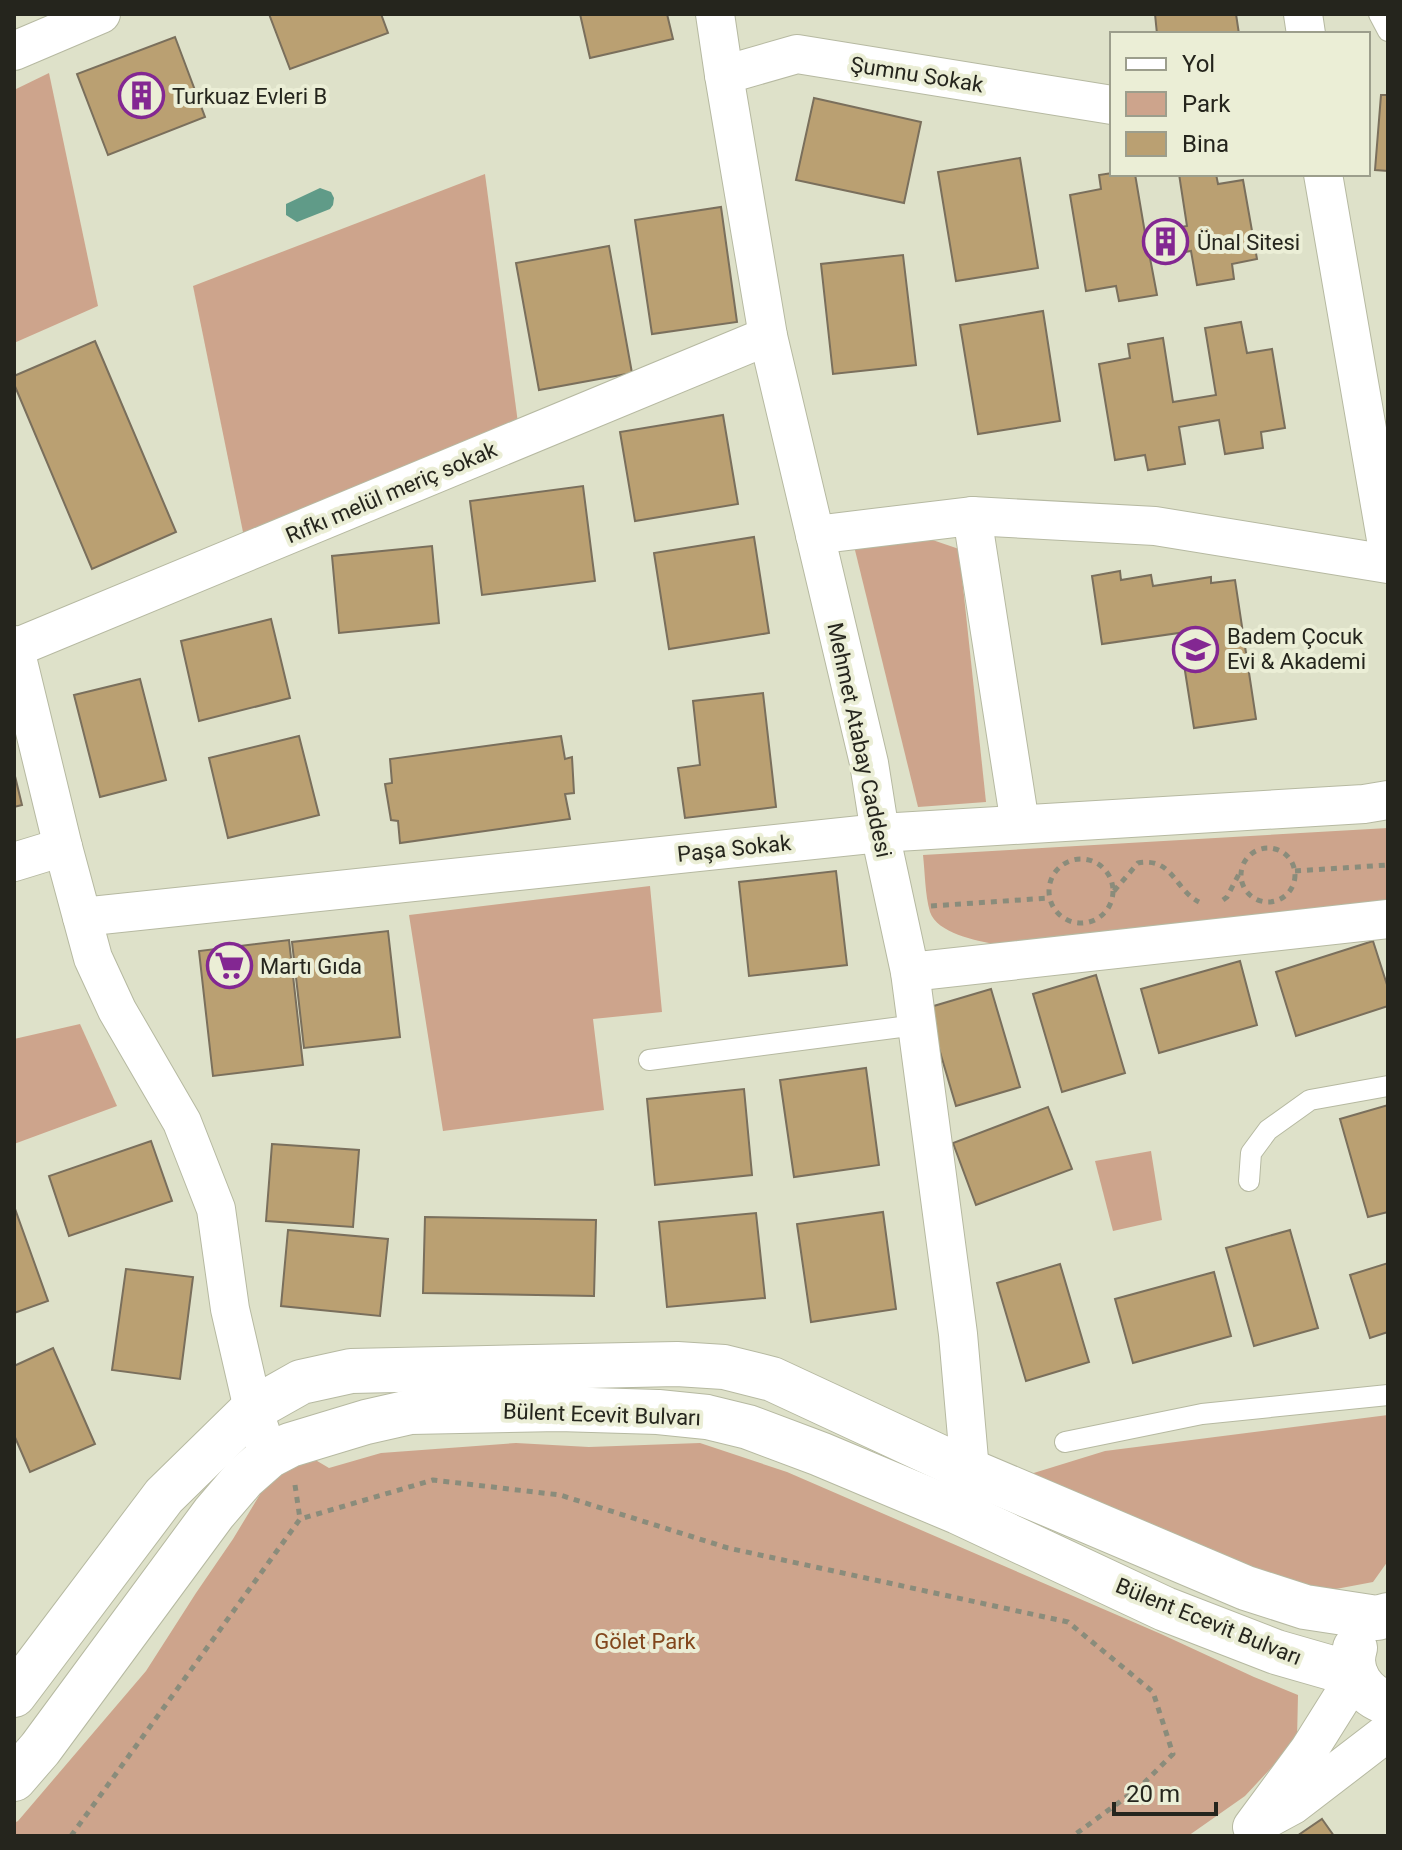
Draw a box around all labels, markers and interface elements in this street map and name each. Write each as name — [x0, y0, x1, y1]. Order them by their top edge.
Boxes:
legend — [1110, 32, 1370, 176]
text: Yol — [1182, 50, 1215, 78]
street label: Şumnu Sokak — [849, 52, 986, 97]
building icon: Turkuaz Evleri B — [117, 72, 165, 120]
place label: Turkuaz Evleri B — [172, 84, 327, 109]
text: Park — [1182, 90, 1231, 118]
text: Bina — [1182, 130, 1229, 158]
building icon: Ünal Sitesi — [1142, 218, 1190, 266]
place label: Ünal Sitesi — [1197, 230, 1300, 255]
street label: Rıfkı melül meriç sokak — [282, 436, 501, 548]
street label: Mehmet Atabay Caddesi — [822, 620, 897, 860]
place label: Badem Çocuk Evi & Akademi — [1227, 624, 1366, 674]
school or university icon: Badem Çocuk Evi & Akademi — [1172, 625, 1220, 673]
street label: Paşa Sokak — [676, 830, 793, 867]
supermarket icon: Martı Gıda — [205, 942, 253, 990]
place label: Martı Gıda — [260, 954, 362, 979]
street label: Bülent Ecevit Bulvarı — [502, 1399, 701, 1430]
street label: Bülent Ecevit Bulvarı — [1112, 1573, 1305, 1670]
park label: Gölet Park — [594, 1629, 697, 1654]
scale bar — [1114, 1766, 1216, 1816]
text: 20 m — [1126, 1780, 1180, 1808]

